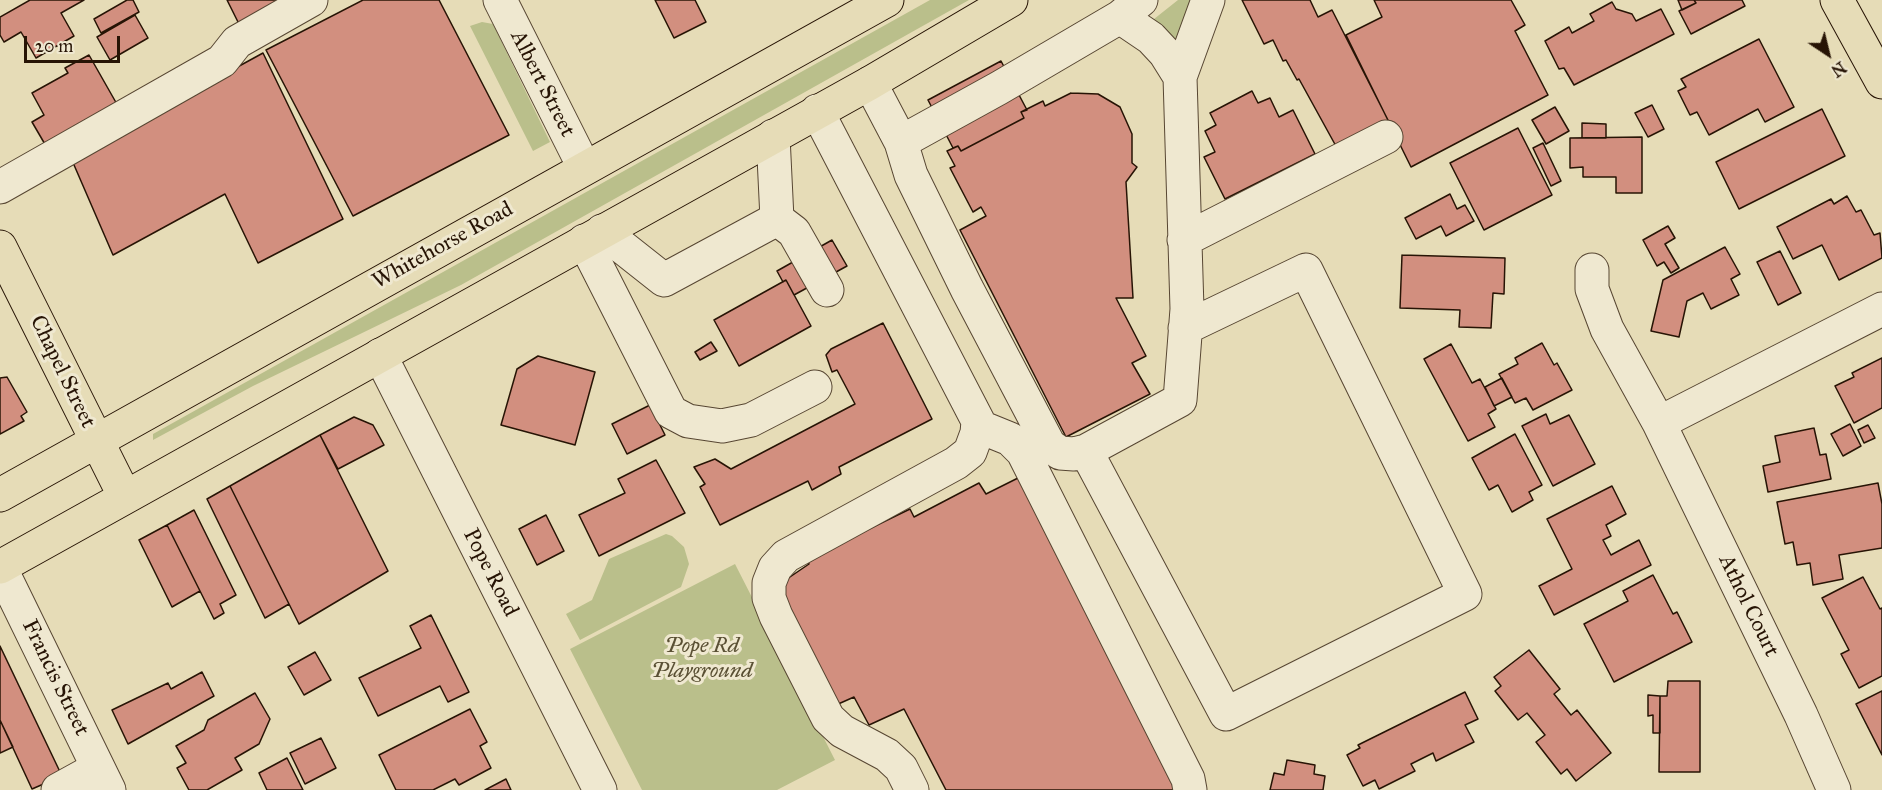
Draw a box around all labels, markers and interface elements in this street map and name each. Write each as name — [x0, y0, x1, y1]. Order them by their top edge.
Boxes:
scale bar — [27, 24, 123, 62]
north arrow — [1798, 24, 1858, 84]
street label: Albert Street — [504, 26, 580, 142]
text: 20 m — [35, 35, 73, 57]
text: N — [1828, 57, 1850, 81]
street label: Whitehorse Road — [368, 197, 518, 295]
street label: Chapel Street — [23, 311, 101, 433]
street label: Pope Road — [457, 525, 523, 621]
street label: Athol Court — [1712, 551, 1784, 661]
street label: Francis Street — [16, 616, 94, 740]
park label: Pope Rd Playground — [651, 634, 753, 686]

